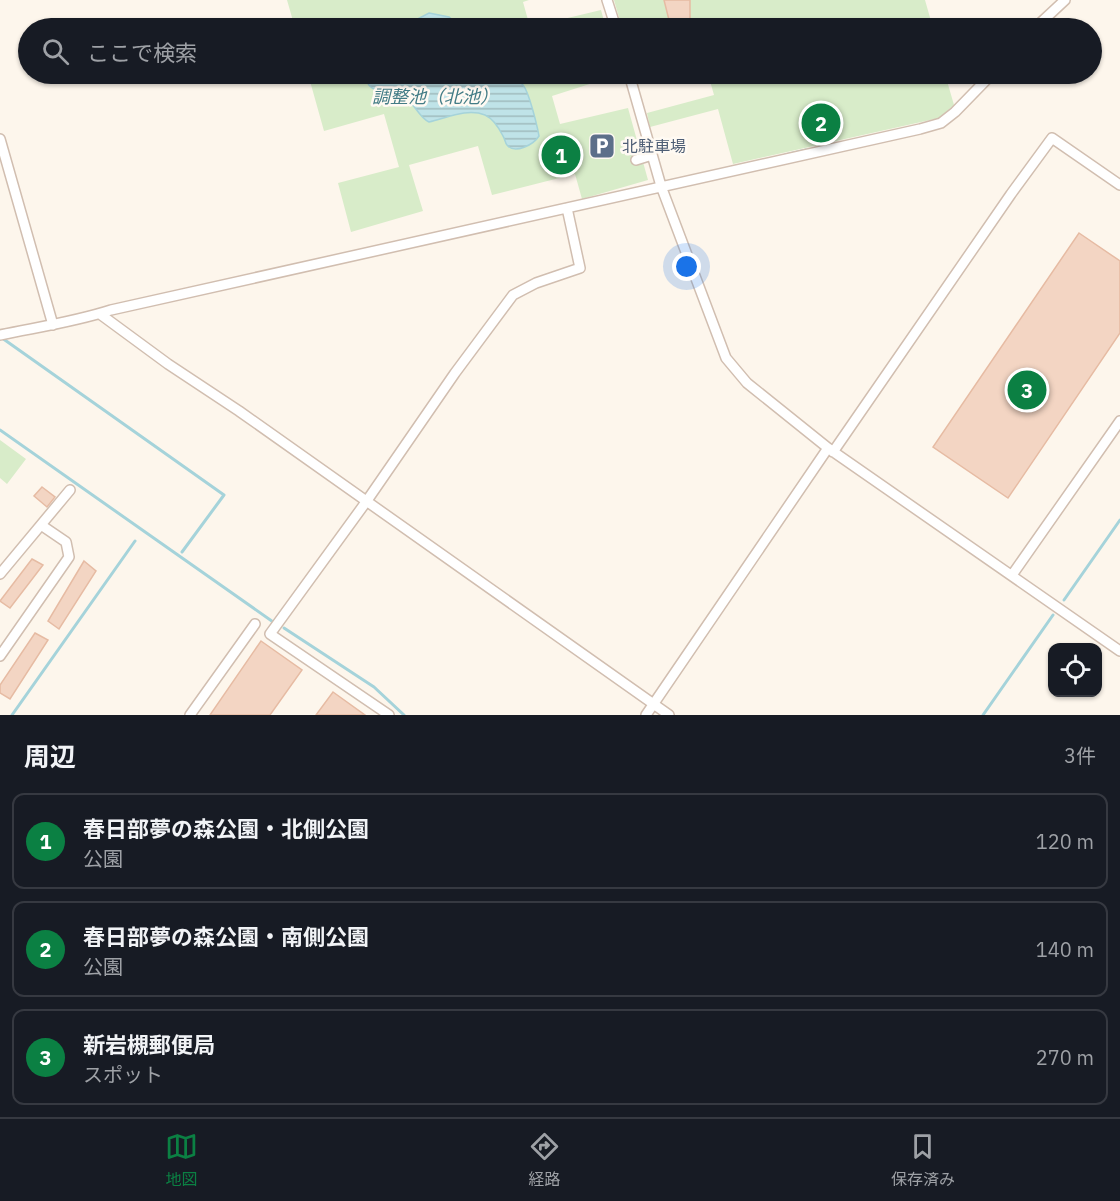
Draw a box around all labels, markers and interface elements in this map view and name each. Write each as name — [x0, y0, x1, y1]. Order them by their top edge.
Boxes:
search box — [18, 18, 1102, 84]
icon: search — [39, 35, 72, 68]
text: ここで検索 — [87, 38, 197, 67]
water label: 調整池（北池） — [372, 85, 498, 108]
pin: 2 — [802, 100, 840, 146]
parking icon: 北駐車場 — [587, 131, 617, 161]
pin: 1 — [542, 132, 580, 178]
place label: 北駐車場 — [622, 136, 686, 156]
your location — [672, 252, 701, 281]
pin: 3 — [1008, 368, 1046, 412]
map controls — [1048, 643, 1102, 697]
button: locate — [1048, 643, 1102, 697]
text: 周辺 — [24, 739, 76, 773]
text: 3件 — [1064, 742, 1096, 769]
text: 春日部夢の森公園・北側公園 — [83, 814, 369, 843]
text: 1 — [40, 828, 52, 855]
text: 120 m — [1036, 828, 1094, 855]
text: 公園 — [83, 845, 123, 872]
text: 春日部夢の森公園・南側公園 — [83, 922, 369, 951]
text: 2 — [40, 936, 52, 963]
text: 140 m — [1036, 936, 1094, 963]
text: 公園 — [83, 953, 123, 980]
text: 新岩槻郵便局 — [83, 1030, 215, 1059]
text: 3 — [40, 1044, 52, 1071]
text: 270 m — [1036, 1044, 1094, 1071]
text: スポット — [83, 1061, 163, 1088]
tab: 地図 — [165, 1130, 198, 1190]
tab: 経路 — [528, 1130, 561, 1190]
tab: 保存済み — [891, 1130, 955, 1190]

